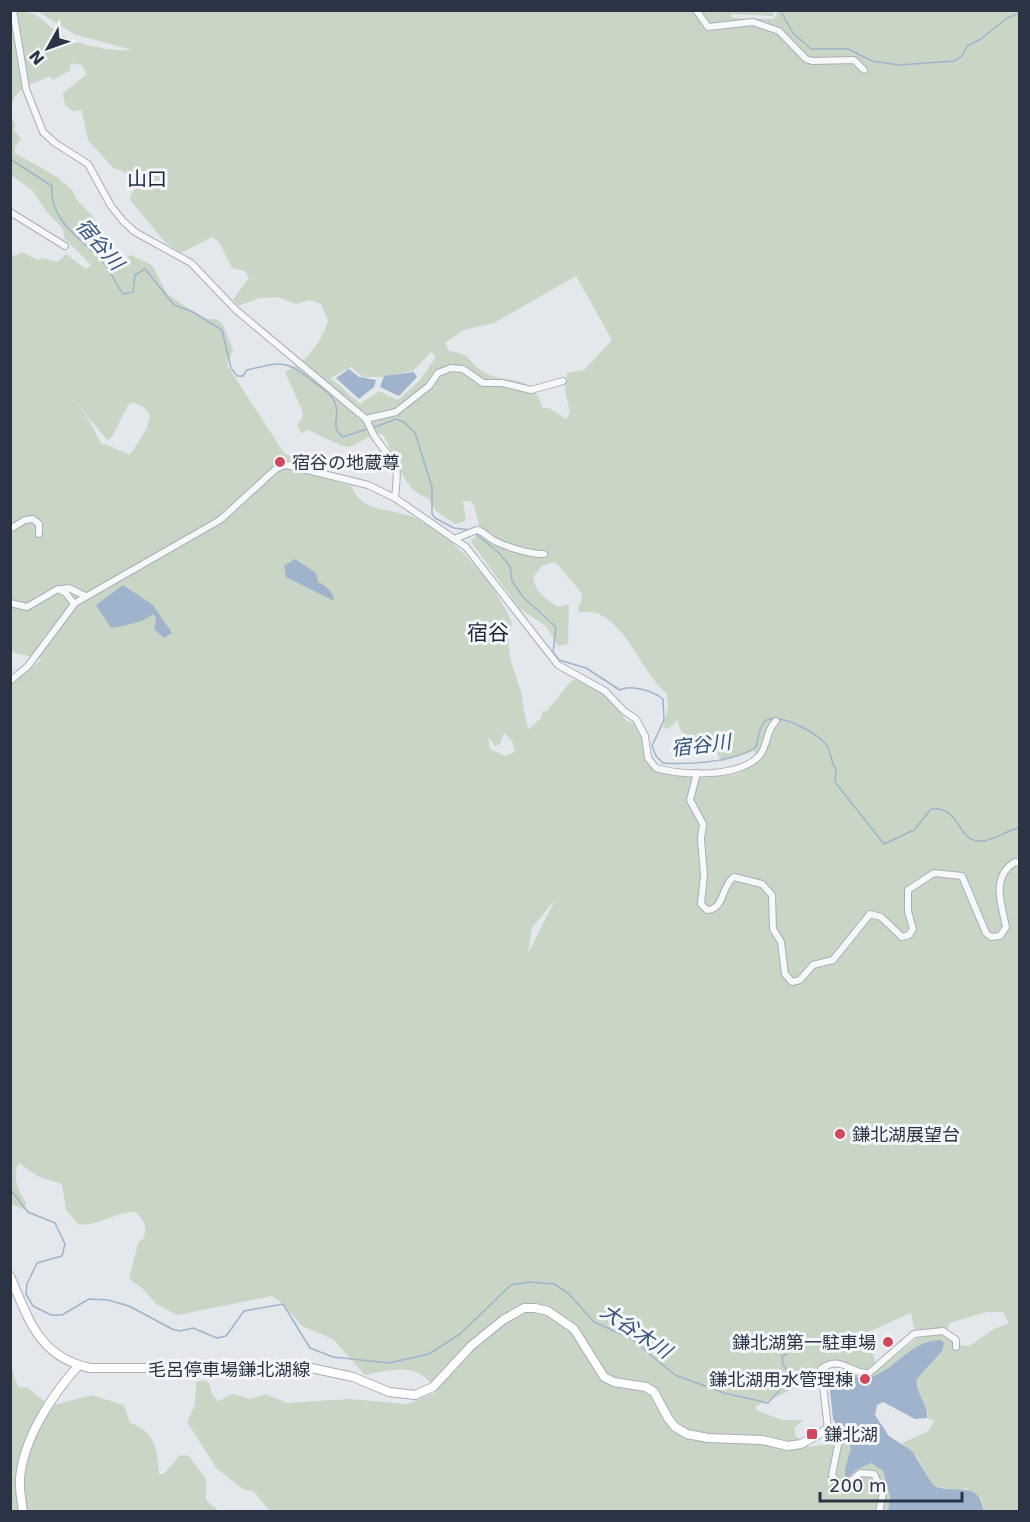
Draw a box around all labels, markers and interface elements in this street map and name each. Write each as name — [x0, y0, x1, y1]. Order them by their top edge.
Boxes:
north arrow — [18, 18, 78, 78]
text: N — [25, 46, 48, 69]
district label: 山口 — [127, 167, 167, 191]
water label: 宿谷川 — [71, 213, 130, 276]
place label: 宿谷の地蔵尊 — [292, 452, 400, 473]
marker: 宿谷の地蔵尊 — [273, 455, 287, 469]
district label: 宿谷 — [467, 621, 509, 645]
water label: 宿谷川 — [670, 729, 734, 761]
place label: 鎌北湖展望台 — [852, 1124, 960, 1145]
marker: 鎌北湖展望台 — [833, 1127, 847, 1141]
water label: 大谷木川 — [596, 1299, 678, 1364]
place label: 鎌北湖第一駐車場 — [732, 1332, 876, 1353]
marker: 鎌北湖第一駐車場 — [881, 1335, 895, 1349]
street label: 毛呂停車場鎌北湖線 — [148, 1359, 310, 1380]
place label: 鎌北湖用水管理棟 — [709, 1369, 853, 1390]
marker: 鎌北湖用水管理棟 — [858, 1372, 872, 1386]
place label: 鎌北湖 — [824, 1424, 878, 1445]
marker: 鎌北湖 — [805, 1427, 819, 1441]
scale bar — [820, 1465, 962, 1503]
text: 200 m — [829, 1475, 887, 1496]

